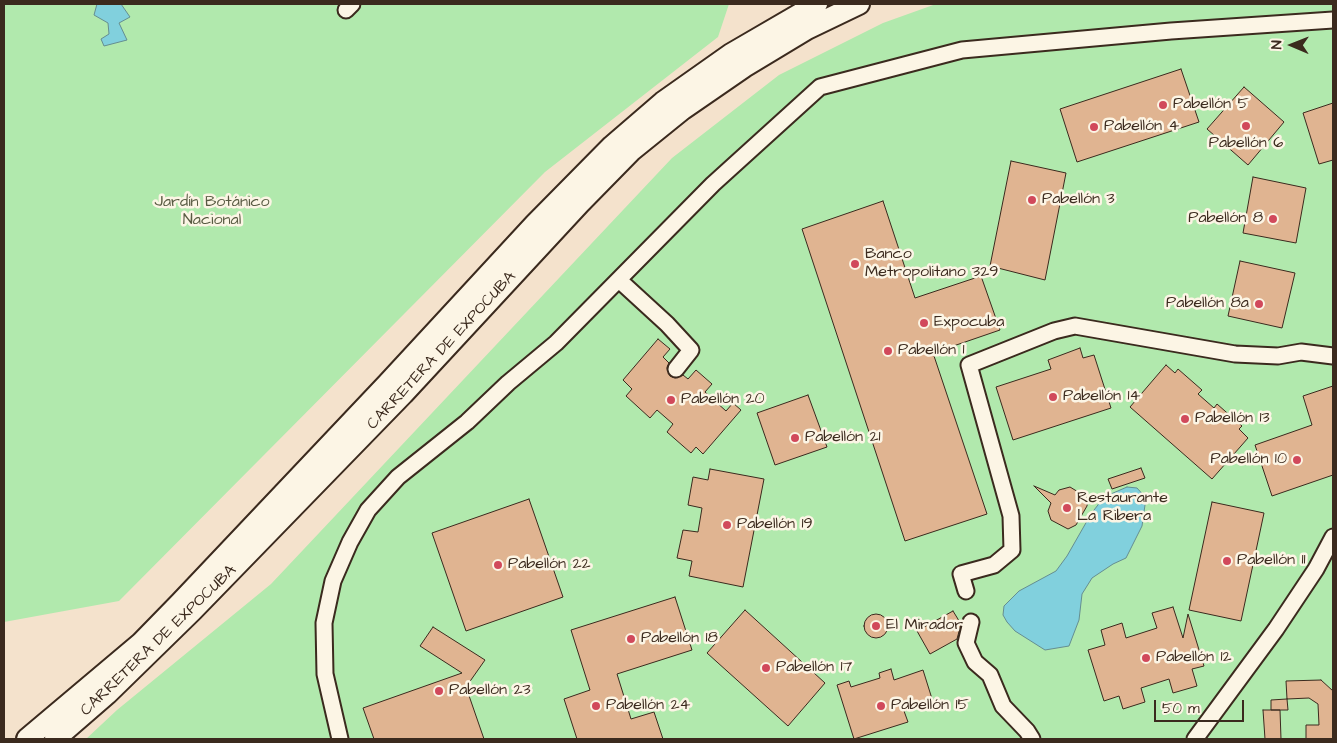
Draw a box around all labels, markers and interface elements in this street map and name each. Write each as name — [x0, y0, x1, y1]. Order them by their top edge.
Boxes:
north arrow — [1267, 20, 1317, 70]
text: N — [1267, 40, 1287, 49]
place label: Pabellón 5 — [1173, 95, 1249, 115]
marker: Pabellón 5 — [1157, 99, 1169, 111]
place label: Pabellón 4 — [1104, 117, 1179, 137]
marker: Pabellón 6 — [1240, 120, 1252, 132]
marker: Pabellón 4 — [1088, 121, 1100, 133]
place label: Pabellón 6 — [1209, 134, 1283, 154]
place label: Pabellón 3 — [1042, 190, 1115, 210]
park label: Jardín Botánico Nacional — [154, 193, 270, 231]
marker: Pabellón 3 — [1026, 194, 1038, 206]
place label: Pabellón 8 — [1188, 209, 1263, 229]
marker: Pabellón 8 — [1267, 213, 1279, 225]
place label: Banco Metropolitano 329 — [865, 245, 998, 283]
marker: Banco Metropolitano 329 — [849, 258, 861, 270]
street label: CARRETERA DE EXPOCUBA — [364, 268, 520, 434]
place label: Pabellón 8a — [1166, 294, 1249, 314]
marker: Pabellón 8a — [1253, 298, 1265, 310]
place label: Expocuba — [934, 313, 1004, 333]
marker: Expocuba — [918, 317, 930, 329]
place label: Pabellón 1 — [898, 341, 964, 361]
marker: Pabellón 1 — [882, 345, 894, 357]
place label: Pabellón 14 — [1063, 387, 1140, 407]
place label: Pabellón 20 — [681, 390, 765, 410]
marker: Pabellón 14 — [1047, 391, 1059, 403]
marker: Pabellón 20 — [665, 394, 677, 406]
place label: Pabellón 13 — [1195, 409, 1270, 429]
marker: Pabellón 13 — [1179, 413, 1191, 425]
place label: Pabellón 21 — [805, 428, 881, 448]
marker: Pabellón 21 — [789, 432, 801, 444]
place label: Pabellón 10 — [1210, 450, 1287, 470]
marker: Pabellón 10 — [1291, 454, 1303, 466]
place label: Restaurante La Ribera — [1077, 489, 1168, 527]
marker: Restaurante La Ribera — [1061, 502, 1073, 514]
place label: Pabellón 19 — [737, 515, 813, 535]
marker: Pabellón 19 — [721, 519, 733, 531]
place label: Pabellón 11 — [1237, 551, 1306, 571]
place label: Pabellón 22 — [508, 555, 591, 575]
marker: Pabellón 11 — [1221, 555, 1233, 567]
marker: Pabellón 22 — [492, 559, 504, 571]
street label: CARRETERA DE EXPOCUBA — [77, 561, 241, 721]
place label: El Mirador — [886, 616, 963, 636]
marker: El Mirador — [870, 620, 882, 632]
place label: Pabellón 18 — [641, 629, 718, 649]
marker: Pabellón 18 — [625, 633, 637, 645]
place label: Pabellón 12 — [1156, 648, 1232, 668]
marker: Pabellón 12 — [1140, 652, 1152, 664]
place label: Pabellón 17 — [776, 658, 852, 678]
marker: Pabellón 17 — [760, 662, 772, 674]
place label: Pabellón 23 — [449, 681, 531, 701]
marker: Pabellón 23 — [433, 685, 445, 697]
scale bar — [1157, 690, 1247, 722]
place label: Pabellón 24 — [606, 696, 690, 716]
place label: Pabellón 15 — [891, 696, 969, 716]
text: 50 m — [1162, 698, 1200, 719]
marker: Pabellón 24 — [590, 700, 602, 712]
marker: Pabellón 15 — [875, 700, 887, 712]

